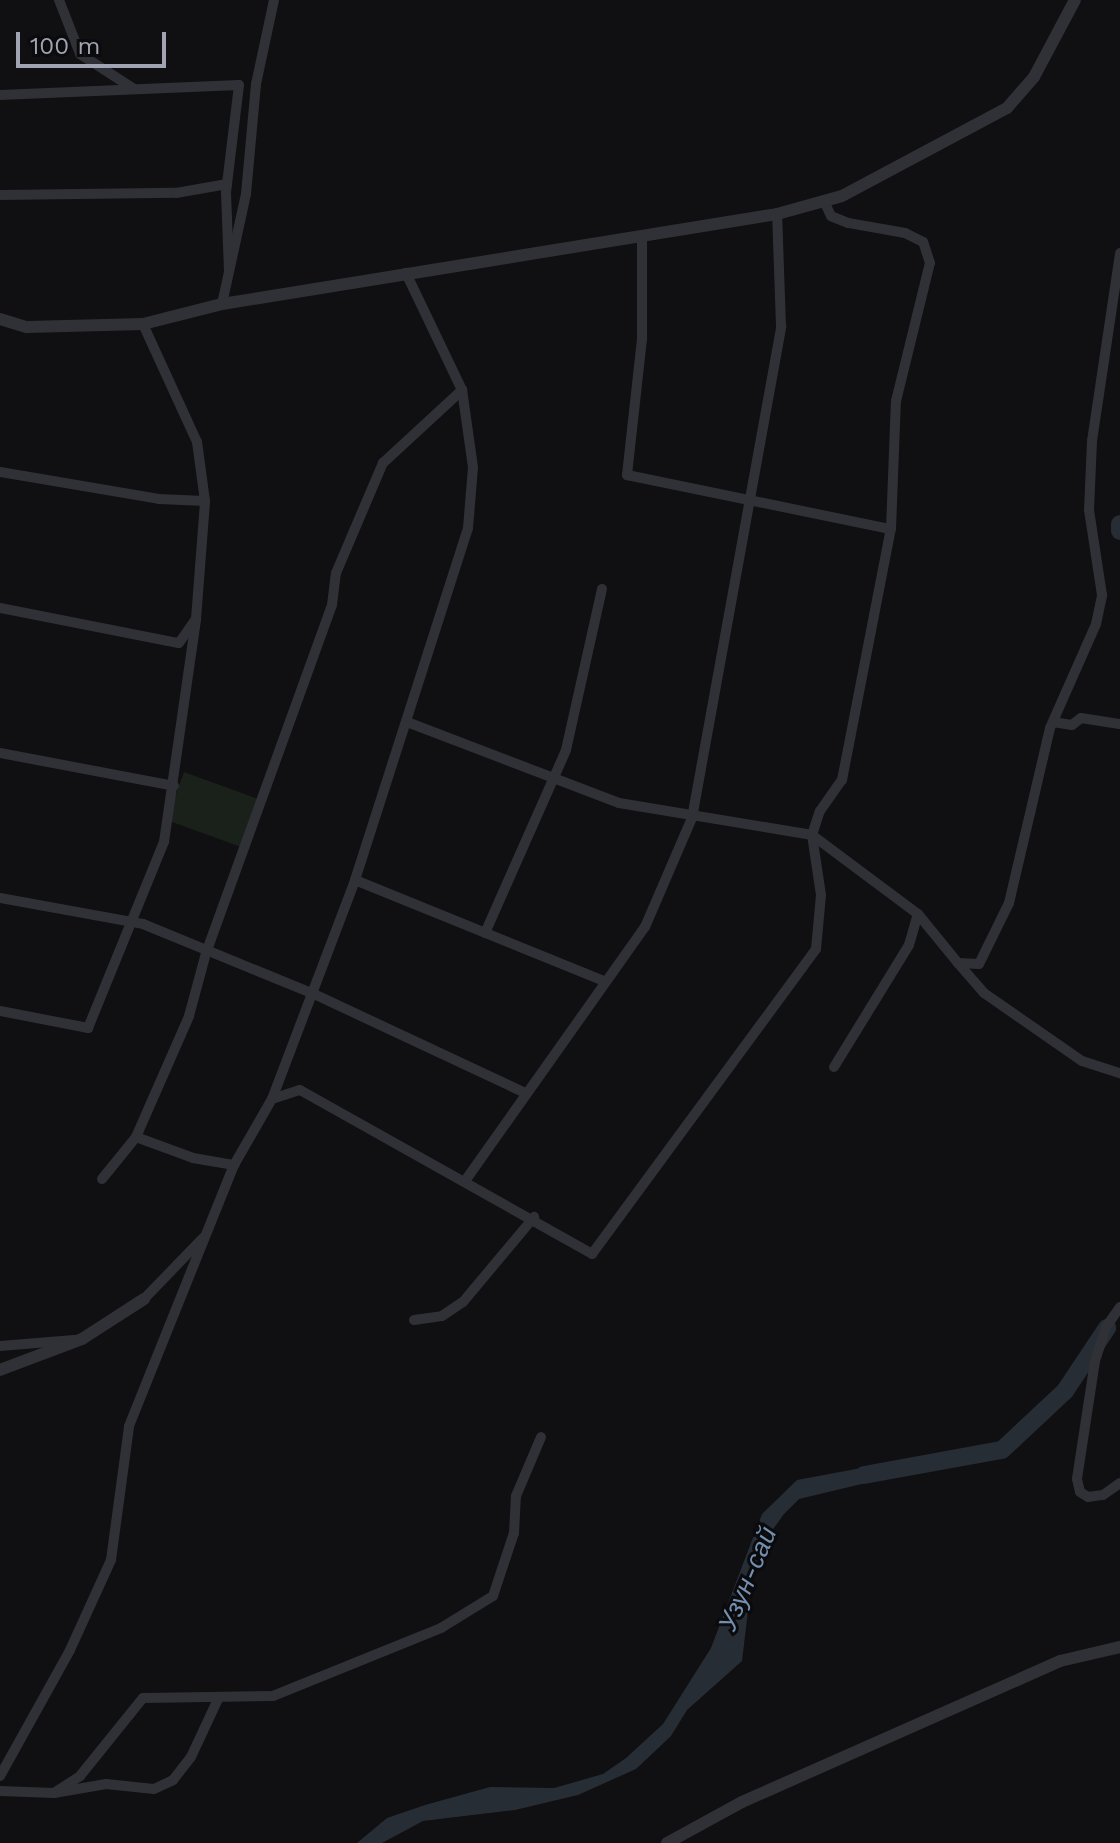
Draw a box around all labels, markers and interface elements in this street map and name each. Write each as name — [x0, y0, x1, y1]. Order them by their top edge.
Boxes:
scale bar — [20, 16, 170, 66]
text: 100 m — [30, 32, 100, 60]
water label: Узун-сай — [712, 1522, 784, 1636]

